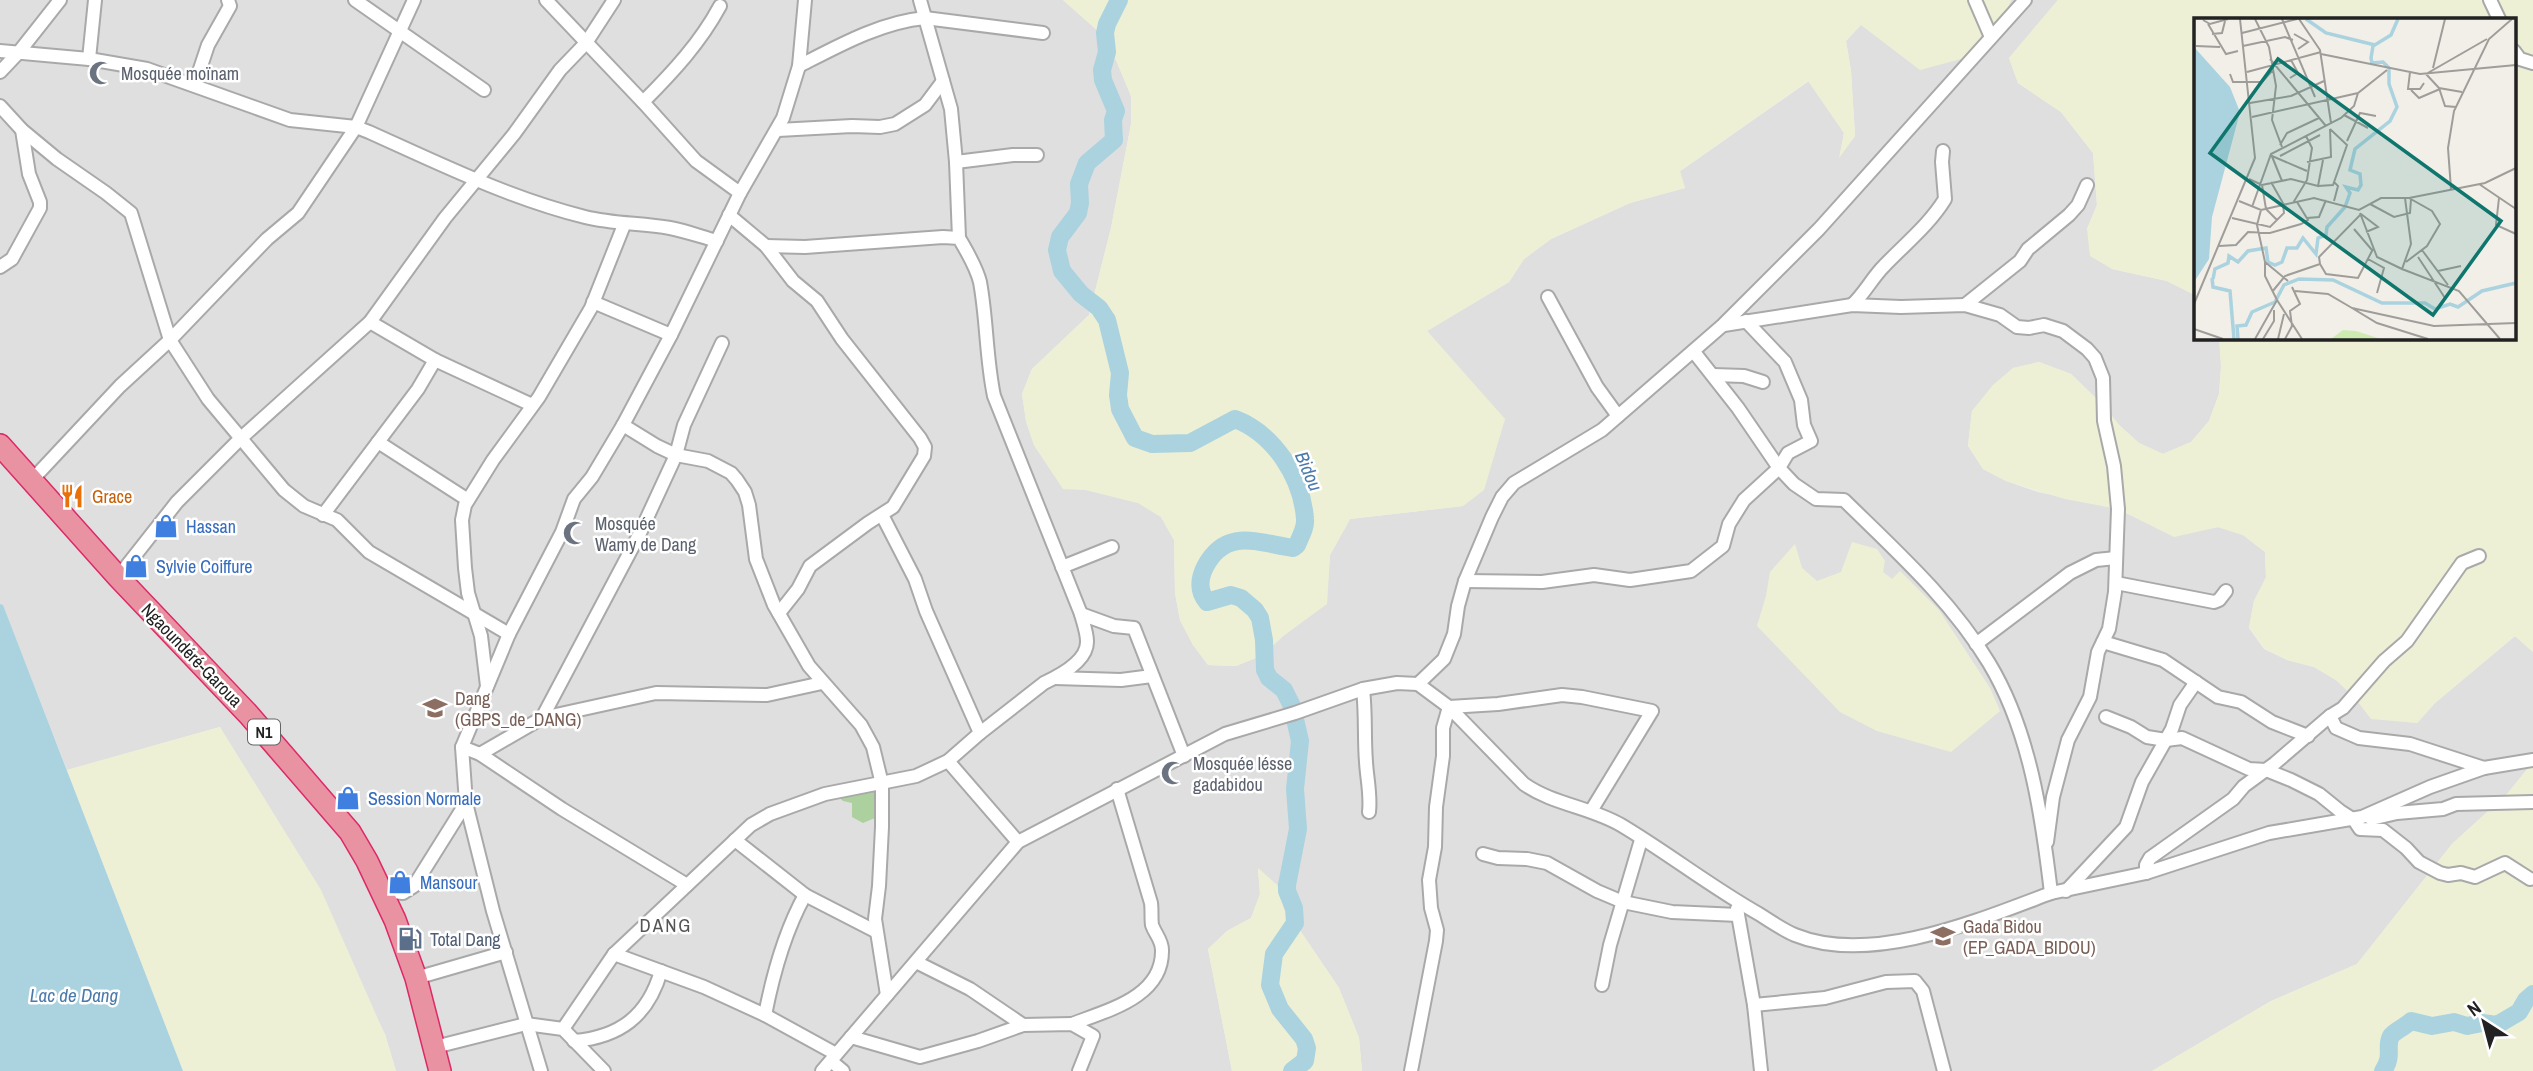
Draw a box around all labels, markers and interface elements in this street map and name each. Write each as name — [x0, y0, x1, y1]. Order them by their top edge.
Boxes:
inset map — [2194, 18, 2516, 340]
mosque icon: Mosquée moïnam — [87, 59, 115, 87]
place label: Mosquée moïnam — [121, 61, 239, 86]
water label: Bidou — [1289, 447, 1329, 495]
restaurant icon: Grace — [58, 482, 86, 510]
place label: Grace — [92, 484, 132, 509]
place label: Mosquée Wamy de Dang — [595, 511, 697, 557]
shop icon: Hassan — [152, 512, 180, 540]
place label: Hassan — [186, 514, 236, 539]
mosque icon: Mosquée Wamy de Dang — [561, 519, 589, 547]
shop icon: Sylvie Coiffure — [122, 552, 150, 580]
place label: Sylvie Coiffure — [156, 554, 253, 579]
street label: Ngaoundéré-Garoua — [136, 598, 248, 712]
place label: Dang (GBPS_de_DANG) — [455, 686, 581, 732]
school or university icon: Dang (GBPS_de_DANG) — [421, 694, 449, 722]
road number: N1 — [248, 720, 280, 744]
place label: Mosquée lésse gadabidou — [1193, 751, 1292, 797]
mosque icon: Mosquée lésse gadabidou — [1159, 759, 1187, 787]
shop icon: Session Normale — [334, 784, 362, 812]
place label: Session Normale — [368, 786, 481, 811]
shop icon: Mansour — [386, 868, 414, 896]
place label: Mansour — [420, 870, 478, 895]
district label: DANG — [639, 912, 693, 938]
place label: Gada Bidou (EP_GADA_BIDOU) — [1963, 914, 2096, 960]
school or university icon: Gada Bidou (EP_GADA_BIDOU) — [1929, 922, 1957, 950]
fuel station icon: Total Dang — [396, 925, 424, 953]
place label: Total Dang — [430, 927, 501, 952]
water label: Lac de Dang — [30, 982, 119, 1008]
north arrow — [2449, 987, 2519, 1057]
text: N — [2462, 994, 2486, 1022]

